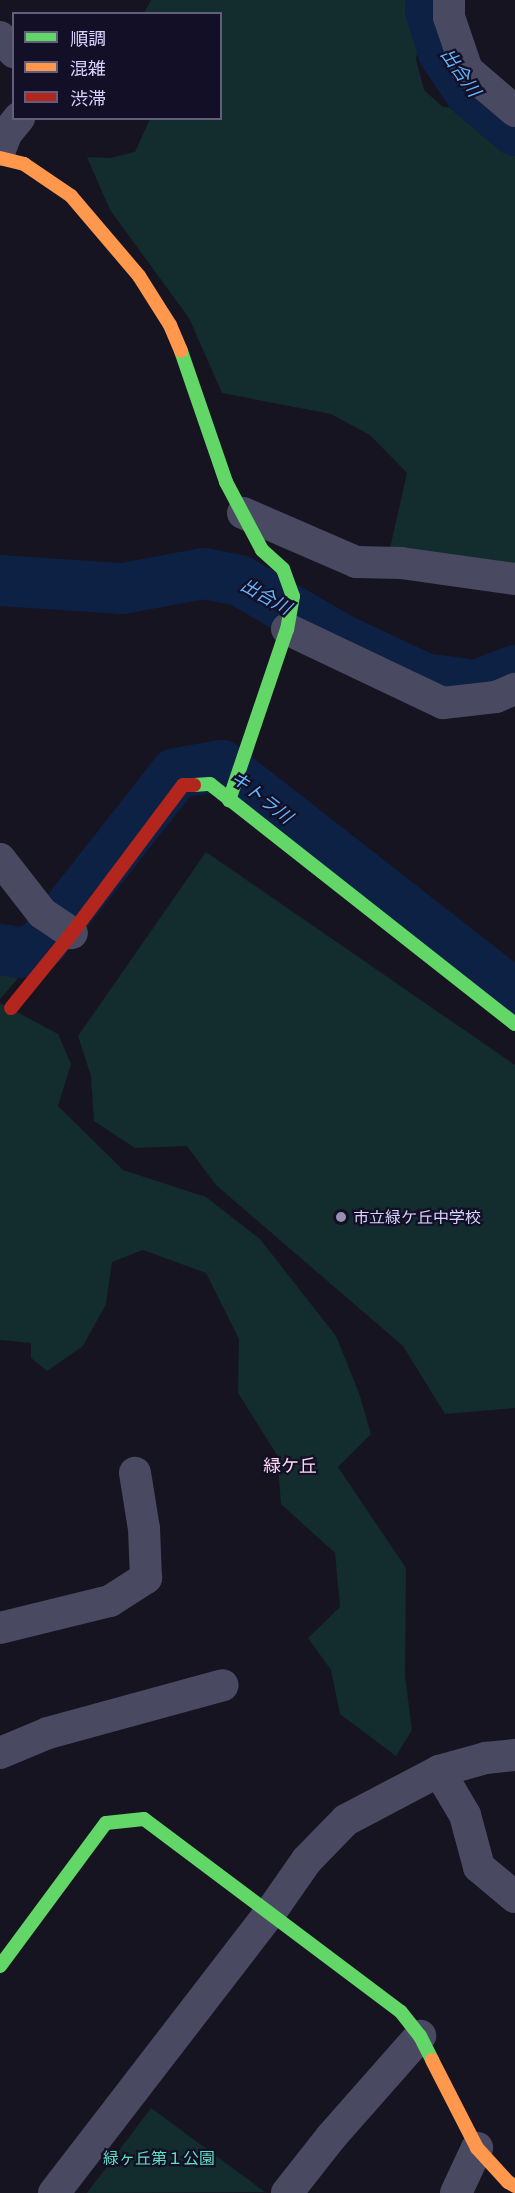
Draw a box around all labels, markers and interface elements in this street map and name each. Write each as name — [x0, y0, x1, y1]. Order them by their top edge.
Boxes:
legend — [12, 12, 222, 120]
text: 順調 — [70, 26, 106, 50]
water label: 出合川 — [437, 44, 485, 100]
text: 混雑 — [70, 56, 106, 80]
text: 渋滞 — [70, 86, 106, 110]
water label: 出合川 — [237, 573, 295, 619]
water label: キトラ川 — [227, 766, 297, 828]
place label: 市立緑ケ丘中学校 — [353, 1207, 481, 1227]
marker: 市立緑ケ丘中学校 — [334, 1210, 348, 1224]
district label: 緑ケ丘 — [263, 1454, 317, 1476]
park label: 緑ヶ丘第１公園 — [103, 2148, 215, 2168]

